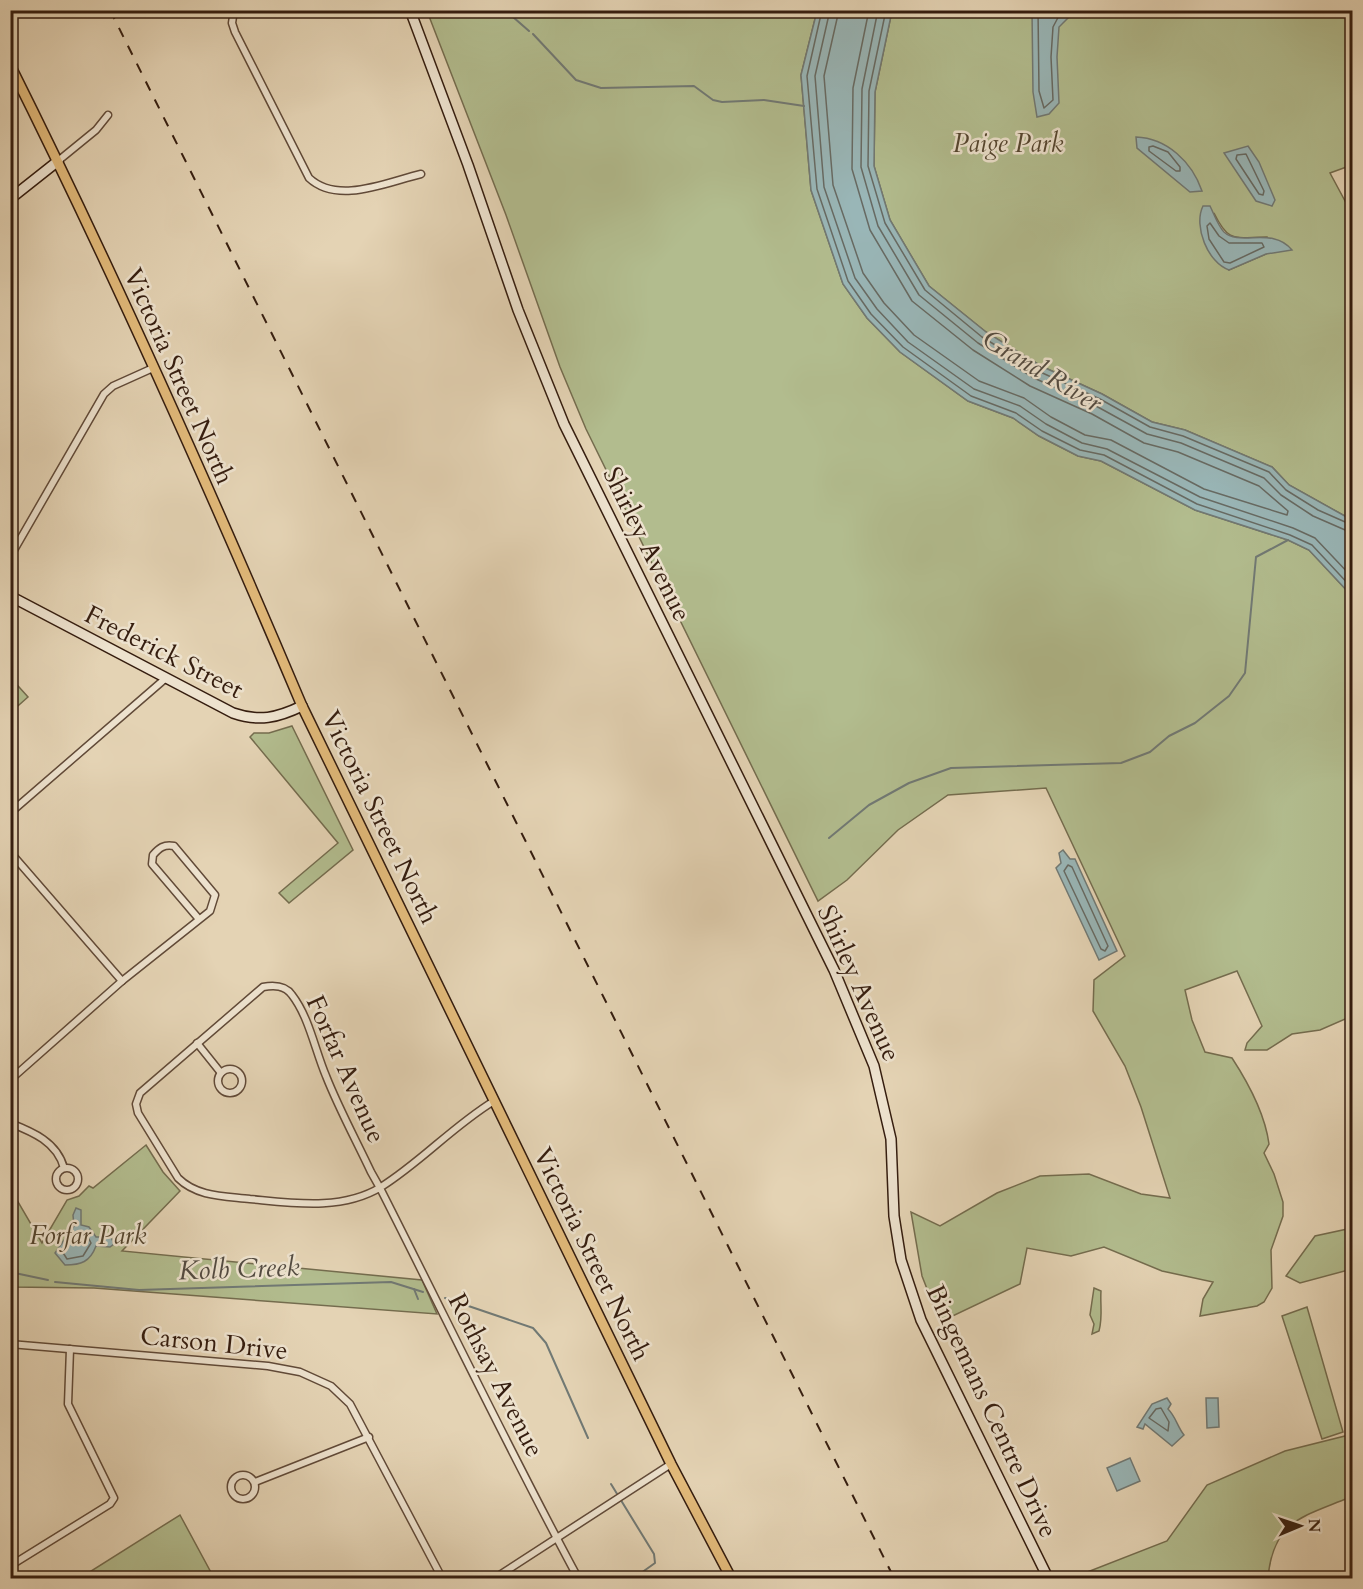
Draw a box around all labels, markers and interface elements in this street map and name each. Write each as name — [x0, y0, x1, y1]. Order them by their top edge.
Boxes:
park label: Paige Park — [953, 126, 1063, 161]
street label: Victoria Street North — [116, 262, 242, 490]
water label: Grand River — [975, 321, 1110, 422]
street label: Shirley Avenue — [595, 461, 699, 627]
street label: Frederick Street — [79, 597, 249, 707]
street label: Victoria Street North — [313, 704, 447, 930]
street label: Shirley Avenue — [809, 899, 909, 1067]
street label: Forfar Avenue — [298, 990, 394, 1148]
street label: Victoria Street North — [525, 1141, 659, 1367]
park label: Forfar Park — [30, 1218, 147, 1253]
water label: Kolb Creek — [178, 1248, 301, 1290]
street label: Bingemans Centre Drive — [918, 1279, 1066, 1543]
street label: Rothsay Avenue — [440, 1287, 552, 1463]
street label: Carson Drive — [139, 1318, 289, 1368]
north arrow — [1270, 1496, 1330, 1556]
text: N — [1303, 1518, 1325, 1533]

